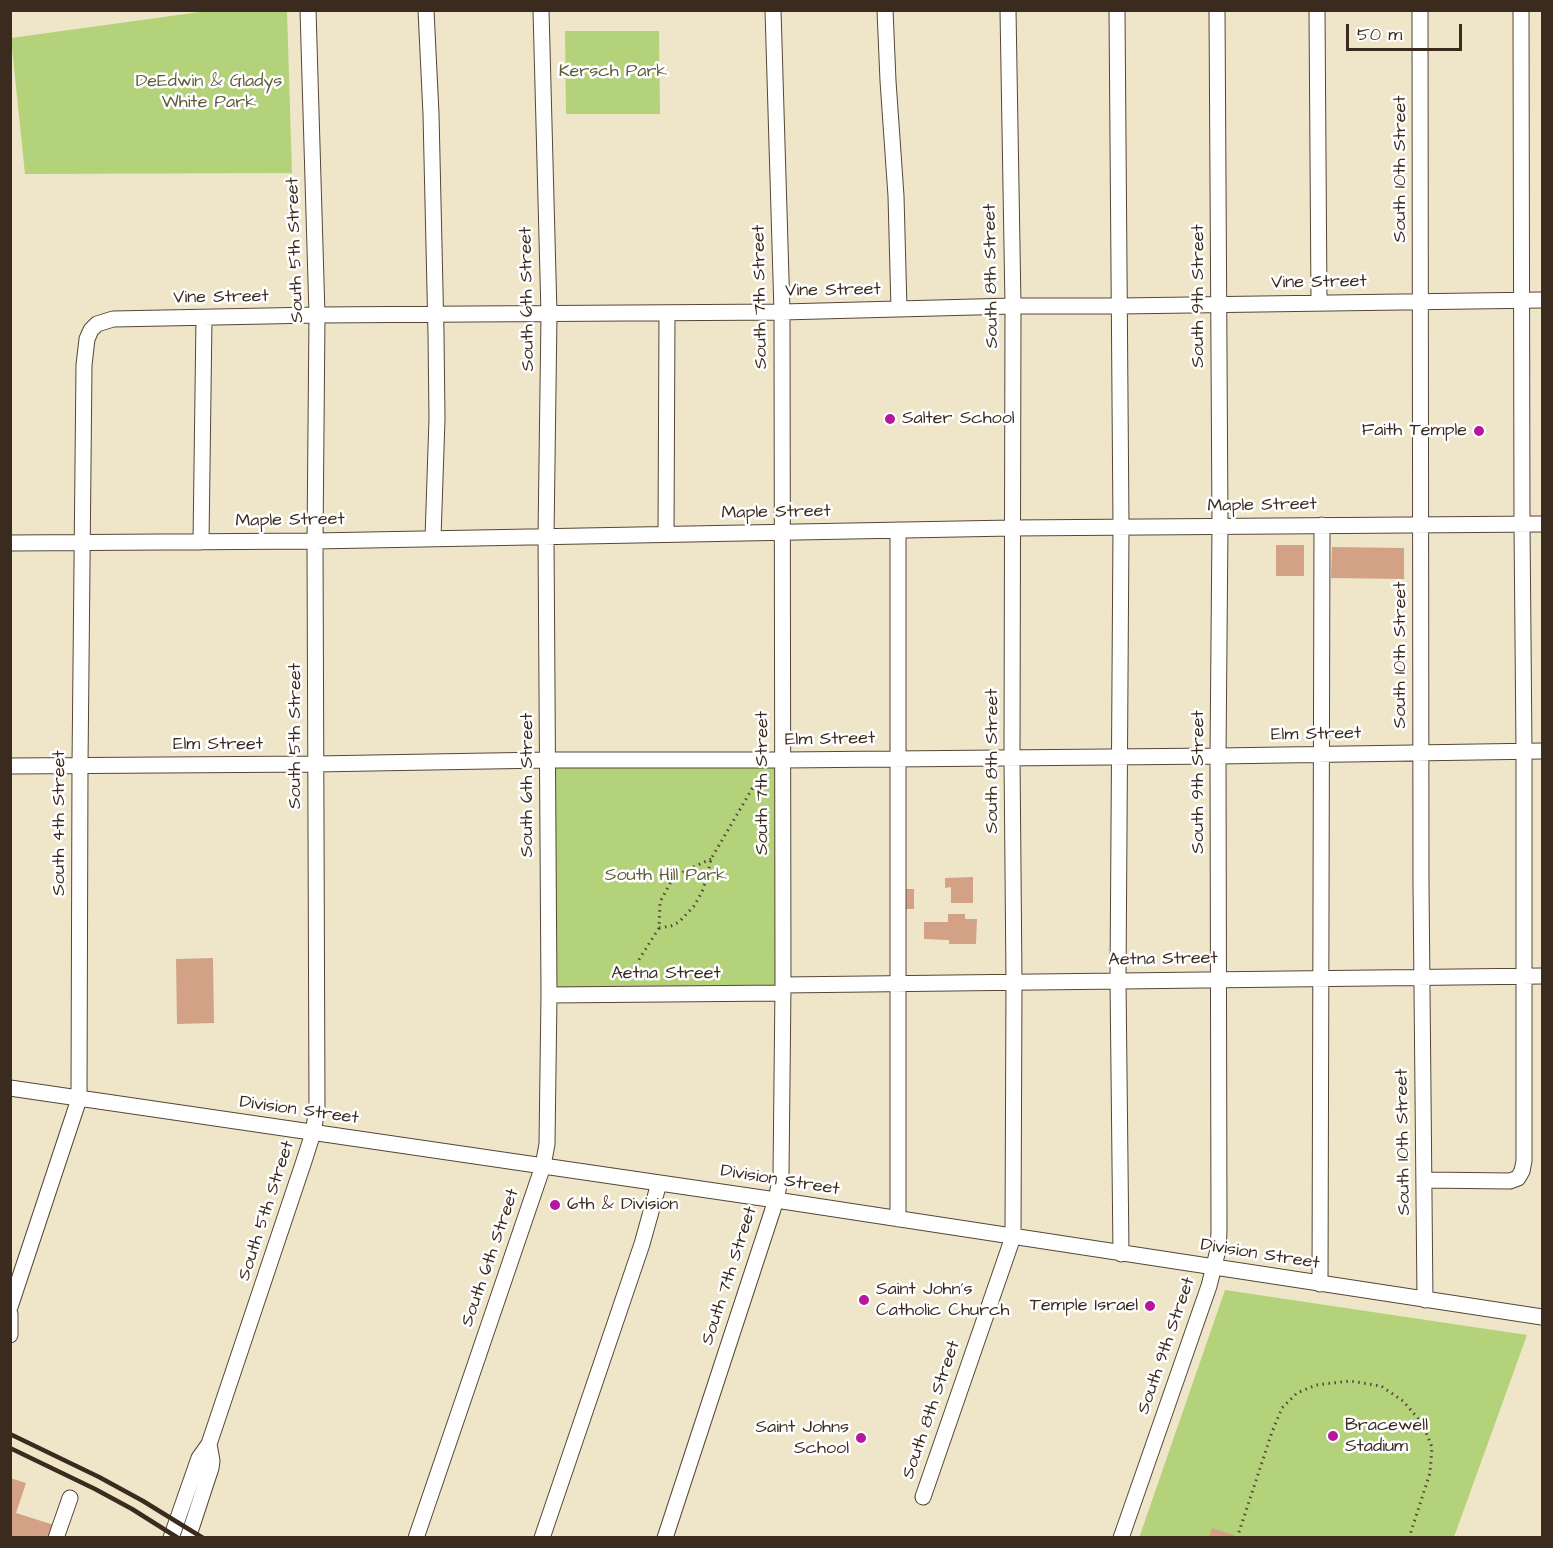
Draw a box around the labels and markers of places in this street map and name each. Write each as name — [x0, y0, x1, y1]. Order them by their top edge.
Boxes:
place label: Salter School — [902, 408, 1015, 430]
marker: Salter School — [883, 412, 897, 426]
place label: Faith Temple — [1362, 420, 1467, 442]
marker: Faith Temple — [1472, 424, 1486, 438]
place label: 6th & Division — [567, 1194, 678, 1216]
marker: 6th & Division — [548, 1198, 562, 1212]
place label: Saint John's Catholic Church — [876, 1279, 1009, 1322]
marker: Saint John's Catholic Church — [857, 1293, 871, 1307]
place label: Temple Israel — [1030, 1295, 1138, 1317]
marker: Temple Israel — [1143, 1299, 1157, 1313]
place label: Bracewell Stadium — [1345, 1415, 1428, 1458]
place label: Saint Johns School — [755, 1417, 849, 1460]
marker: Bracewell Stadium — [1326, 1429, 1340, 1443]
marker: Saint Johns School — [854, 1431, 868, 1445]

